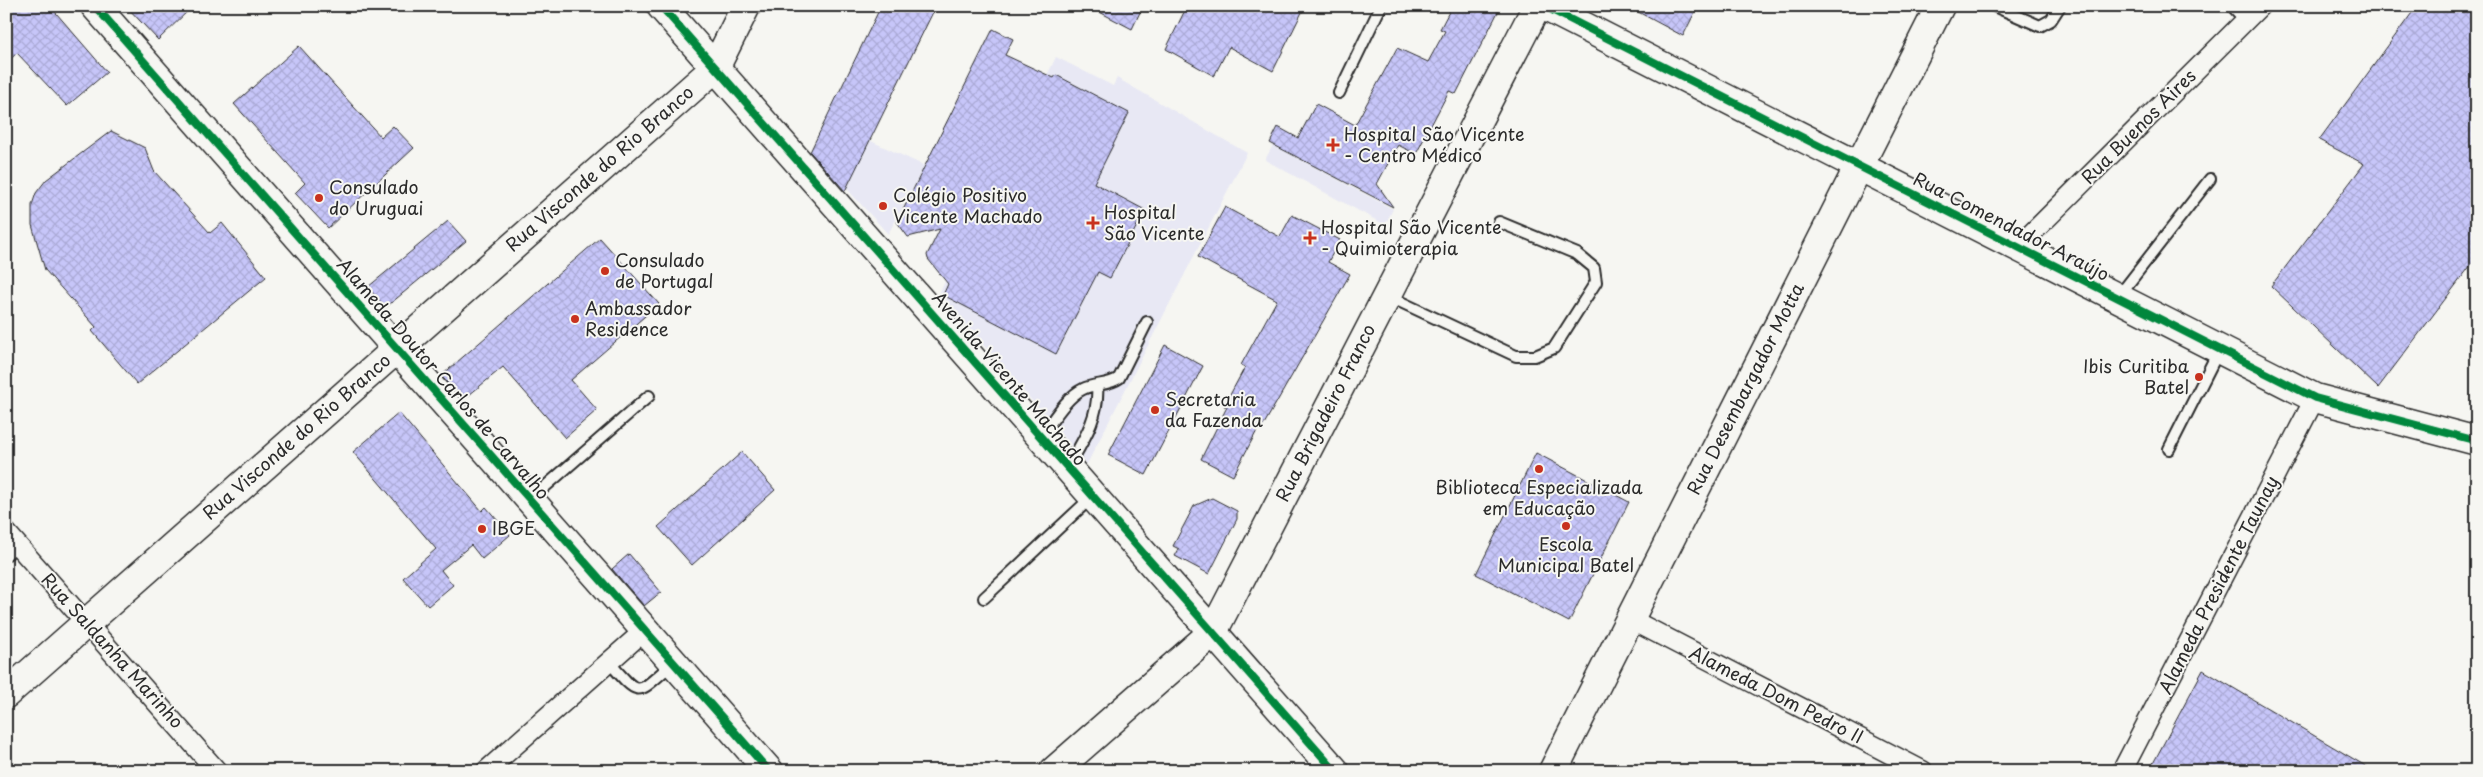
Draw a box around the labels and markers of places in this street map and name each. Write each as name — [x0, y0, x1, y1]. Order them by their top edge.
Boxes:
place label: Hospital São Vicente - Centro Médico — [1344, 120, 1525, 168]
marker: Hospital São Vicente - Centro Médico — [1326, 138, 1340, 152]
place label: Consulado do Uruguai — [329, 173, 423, 221]
place label: Colégio Positivo Vicente Machado — [893, 181, 1042, 229]
marker: Consulado do Uruguai — [313, 192, 325, 204]
place label: Hospital São Vicente — [1104, 198, 1205, 246]
marker: Colégio Positivo Vicente Machado — [877, 200, 889, 212]
place label: Hospital São Vicente - Quimioterapia — [1321, 213, 1502, 261]
marker: Hospital São Vicente — [1086, 216, 1100, 230]
marker: Hospital São Vicente - Quimioterapia — [1303, 231, 1317, 245]
place label: Consulado de Portugal — [615, 246, 713, 294]
marker: Consulado de Portugal — [599, 265, 611, 277]
place label: Ambassador Residence — [585, 294, 692, 342]
marker: Ambassador Residence — [569, 313, 581, 325]
place label: Ibis Curitiba Batel — [2083, 352, 2190, 400]
marker: Ibis Curitiba Batel — [2193, 371, 2205, 383]
place label: Secretaria da Fazenda — [1165, 385, 1263, 433]
marker: Secretaria da Fazenda — [1149, 404, 1161, 416]
marker: Biblioteca Especializada em Educação — [1533, 463, 1545, 475]
place label: Biblioteca Especializada em Educação — [1435, 473, 1643, 521]
place label: IBGE — [492, 514, 535, 541]
marker: Escola Municipal Batel — [1560, 520, 1572, 532]
marker: IBGE — [476, 523, 488, 535]
place label: Escola Municipal Batel — [1498, 530, 1634, 578]

